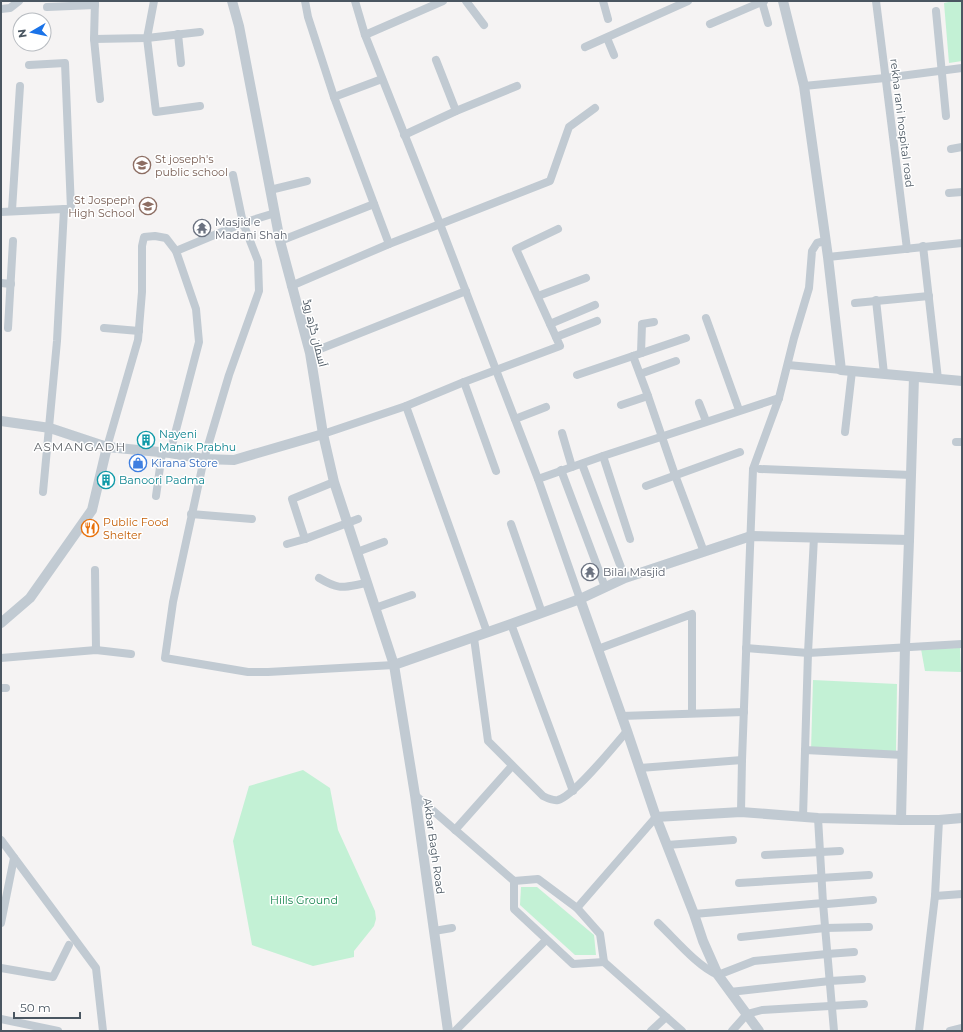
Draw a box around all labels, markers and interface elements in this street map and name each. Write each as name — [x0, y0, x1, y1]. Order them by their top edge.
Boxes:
north arrow — [12, 12, 52, 52]
text: N — [15, 28, 30, 39]
street label: rekha rani hospital road — [887, 58, 917, 188]
place label: St joseph's public school — [155, 152, 228, 179]
school or university icon: St joseph's public school — [132, 155, 152, 175]
place label: St Jospeph High School — [68, 193, 135, 220]
school or university icon: St Jospeph High School — [138, 196, 158, 216]
place label: Masjid e Madani Shah — [215, 215, 287, 242]
temple icon: Masjid e Madani Shah — [192, 218, 212, 238]
street label: آسمان گڑھ روڈ — [300, 298, 330, 368]
place label: Nayeni Manik Prabhu — [159, 427, 236, 454]
building icon: Nayeni Manik Prabhu — [136, 430, 156, 450]
district label: ASMANGADH — [34, 439, 126, 454]
shop icon: Kirana Store — [128, 453, 148, 473]
place label: Kirana Store — [151, 456, 218, 470]
building icon: Banoori Padma — [96, 470, 116, 490]
place label: Banoori Padma — [119, 473, 205, 487]
place label: Public Food Shelter — [103, 515, 169, 542]
restaurant icon: Public Food Shelter — [80, 518, 100, 538]
temple icon: Bilal Masjid — [580, 562, 600, 582]
place label: Bilal Masjid — [603, 565, 665, 579]
street label: Akbar Bagh Road — [420, 797, 448, 895]
park label: Hills Ground — [270, 893, 338, 907]
scale bar — [14, 994, 80, 1020]
text: 50 m — [20, 1000, 51, 1015]

